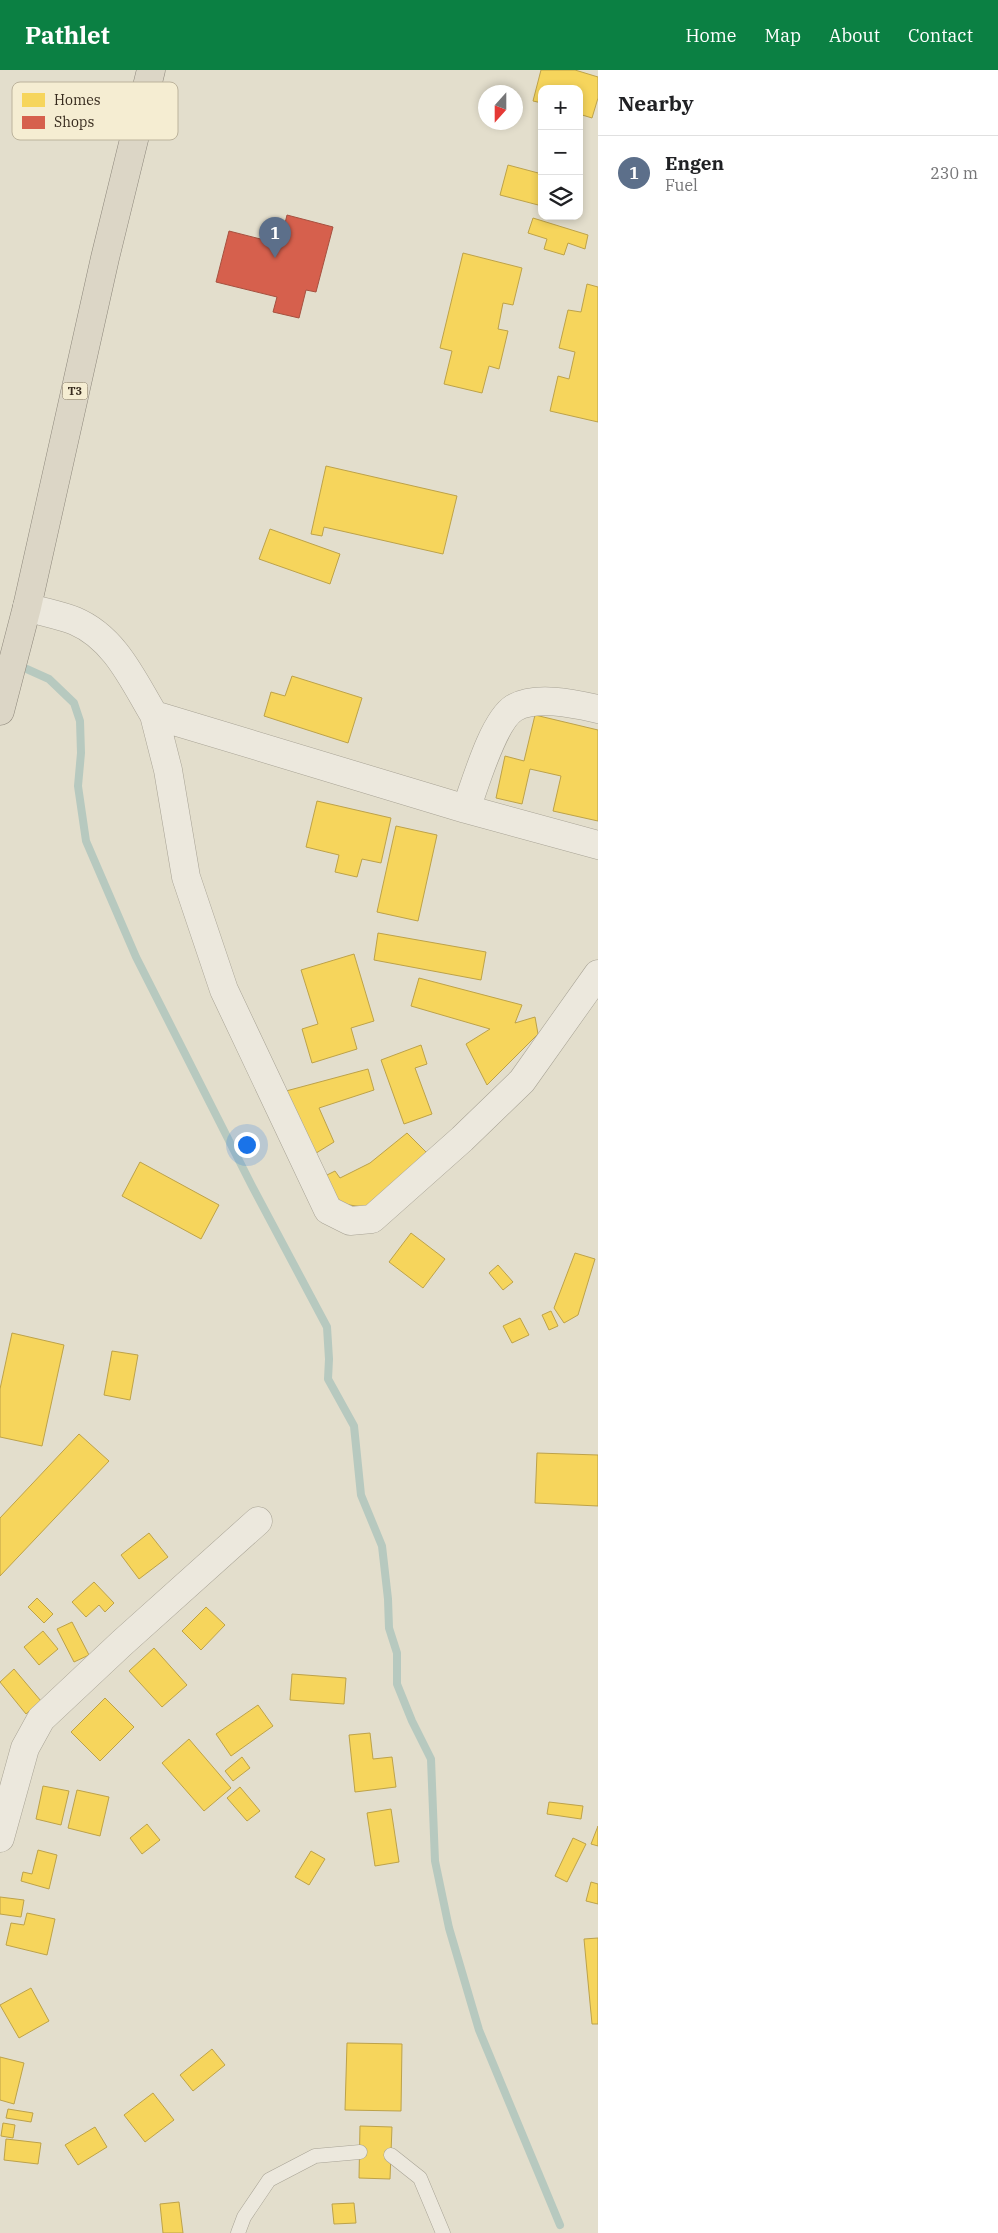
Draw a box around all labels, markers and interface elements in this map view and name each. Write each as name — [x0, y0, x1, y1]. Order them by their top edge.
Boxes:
text: Pathlet — [25, 19, 110, 51]
text: Home — [685, 24, 737, 47]
text: Map — [765, 24, 801, 47]
text: About — [829, 24, 880, 47]
text: Contact — [908, 24, 973, 47]
legend — [12, 82, 178, 140]
north arrow — [478, 85, 523, 130]
map controls — [538, 85, 583, 220]
button: + — [538, 85, 583, 130]
text: Nearby — [618, 89, 694, 117]
text: Homes — [54, 91, 101, 109]
text: Shops — [54, 113, 94, 131]
button: − — [538, 130, 583, 175]
text: Engen — [665, 151, 724, 175]
text: 1 — [629, 163, 639, 183]
text: 230 m — [930, 163, 978, 183]
button: layers — [538, 175, 583, 220]
text: Fuel — [665, 175, 698, 195]
pin: 1 — [259, 217, 291, 258]
road number: T3 — [62, 382, 88, 400]
your location — [234, 1132, 260, 1158]

